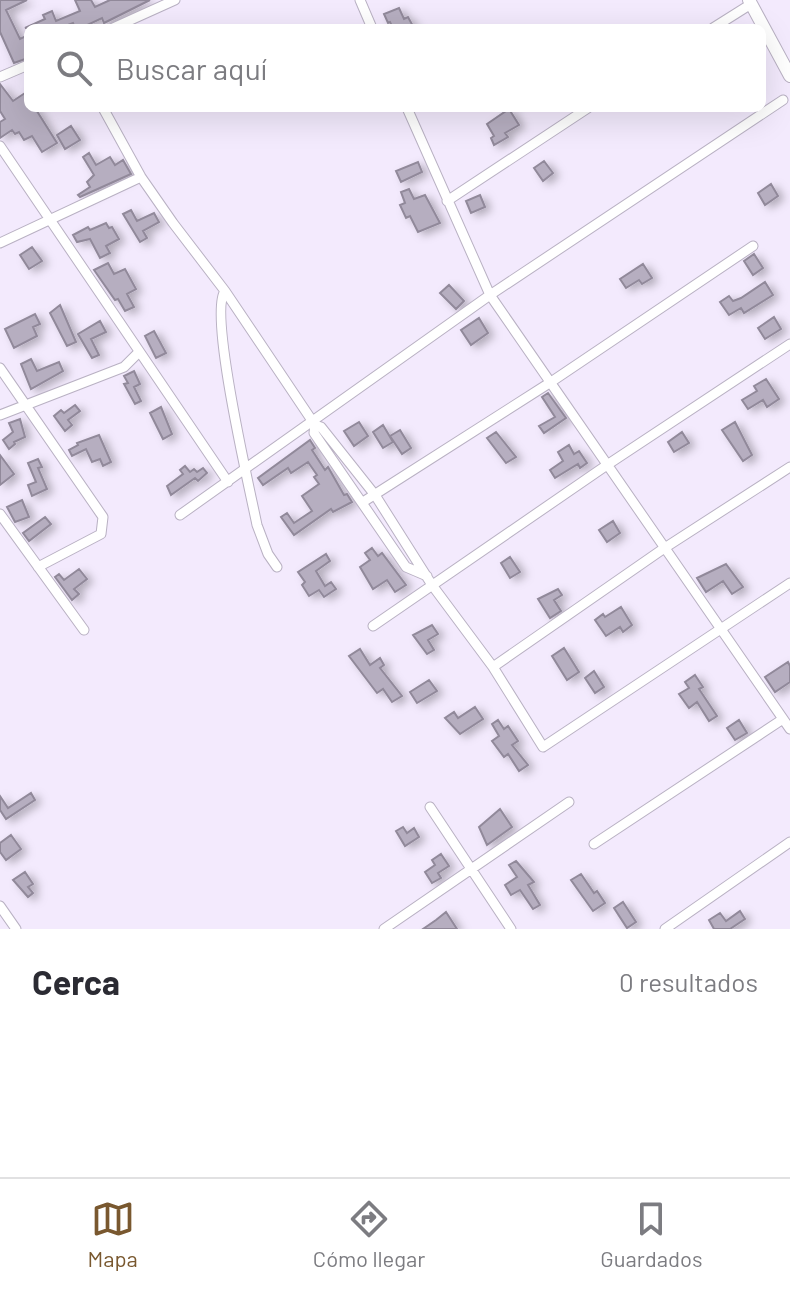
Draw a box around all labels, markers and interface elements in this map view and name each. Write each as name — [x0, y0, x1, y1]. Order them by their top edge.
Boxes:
search box — [24, 24, 766, 112]
icon: search — [52, 46, 96, 90]
text: Buscar aquí — [116, 50, 267, 86]
text: Cerca — [32, 961, 120, 1002]
text: 0 resultados — [619, 966, 758, 997]
tab: Mapa — [87, 1197, 138, 1271]
tab: Cómo llegar — [313, 1197, 425, 1271]
tab: Guardados — [600, 1197, 703, 1271]

